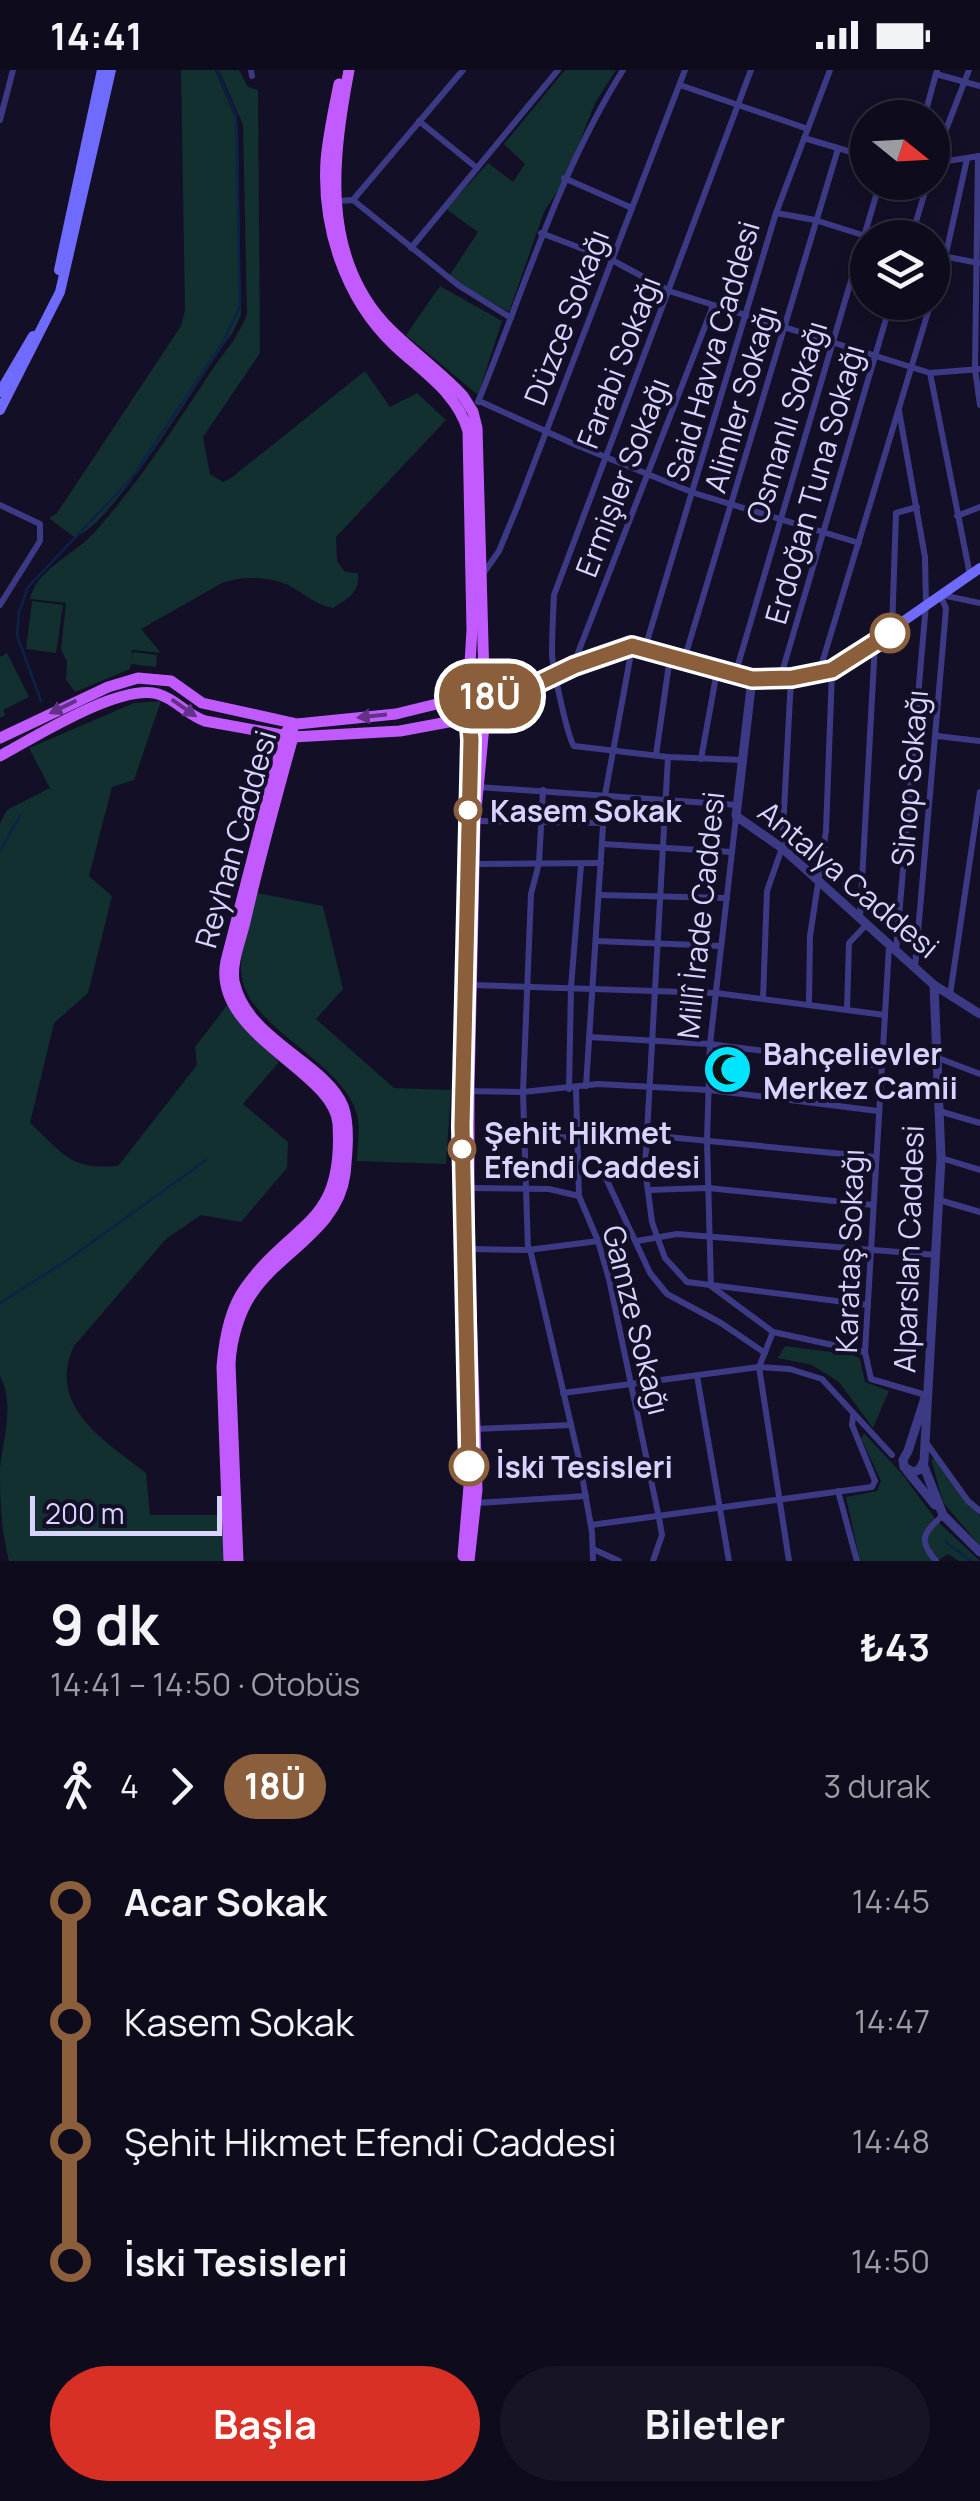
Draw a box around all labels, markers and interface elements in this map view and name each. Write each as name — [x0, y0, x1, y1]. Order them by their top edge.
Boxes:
text: 14:41 — [50, 9, 143, 61]
north arrow — [850, 100, 950, 200]
map controls — [850, 100, 950, 320]
street label: Said Havva Caddesi — [655, 216, 769, 486]
button: layers — [850, 220, 950, 320]
street label: Düzce Sokağı — [514, 223, 618, 411]
street label: Farabi Sokağı — [566, 270, 670, 454]
street label: Alimler Sokağı — [694, 301, 786, 497]
street label: Osmanlı Sokağı — [736, 316, 836, 528]
street label: Erdoğan Tuna Sokağı — [755, 340, 873, 628]
street label: Ermişler Sokağı — [565, 372, 679, 582]
unlabelled marker — [871, 614, 909, 652]
line badge: 18Ü — [432, 664, 548, 728]
text: 18Ü — [459, 672, 521, 720]
street label: Sinop Sokağı — [881, 688, 937, 868]
one-way arrow — [170, 698, 197, 717]
one-way arrow — [49, 699, 78, 716]
one-way arrow — [356, 708, 388, 724]
street label: Reyhan Caddesi — [184, 726, 286, 952]
street label: Millî İrade Caddesi — [667, 789, 733, 1041]
place label: Kasem Sokak — [490, 790, 682, 831]
street label: Antalya Caddesi — [750, 791, 948, 967]
marker: Kasem Sokak — [455, 797, 481, 823]
place label: Bahçelievler Merkez Camii — [763, 1033, 958, 1108]
mosque icon: Bahçelievler Merkez Camii — [702, 1044, 754, 1096]
place label: Şehit Hikmet Efendi Caddesi — [484, 1112, 701, 1187]
street label: Alparslan Caddesi — [883, 1124, 933, 1374]
marker: Şehit Hikmet Efendi Caddesi — [449, 1136, 475, 1162]
street label: Karataş Sokağı — [825, 1148, 873, 1354]
street label: Gamze Sokağı — [594, 1221, 680, 1419]
place label: İski Tesisleri — [496, 1446, 673, 1487]
marker: İski Tesisleri — [450, 1447, 488, 1485]
scale bar — [30, 1491, 222, 1536]
text: 200 m — [45, 1494, 124, 1532]
text: 9 dk — [50, 1586, 159, 1662]
text: ₺43 — [860, 1620, 930, 1672]
text: 14:41 – 14:50 · Otobüs — [50, 1662, 360, 1706]
icon: walk — [50, 1759, 105, 1814]
icon: forward — [154, 1759, 209, 1814]
text: 18Ü — [244, 1762, 306, 1810]
text: 4 — [120, 1764, 139, 1808]
text: 3 durak — [823, 1764, 930, 1808]
text: Acar Sokak — [124, 1875, 327, 1927]
text: 14:45 — [852, 1879, 930, 1923]
text: Kasem Sokak — [124, 1995, 354, 2047]
text: 14:47 — [854, 1999, 930, 2043]
text: Şehit Hikmet Efendi Caddesi — [124, 2115, 617, 2167]
text: 14:48 — [852, 2119, 930, 2163]
text: İski Tesisleri — [124, 2235, 348, 2287]
text: 14:50 — [851, 2239, 930, 2283]
button: Başla — [50, 2366, 480, 2481]
button: Biletler — [500, 2366, 930, 2481]

